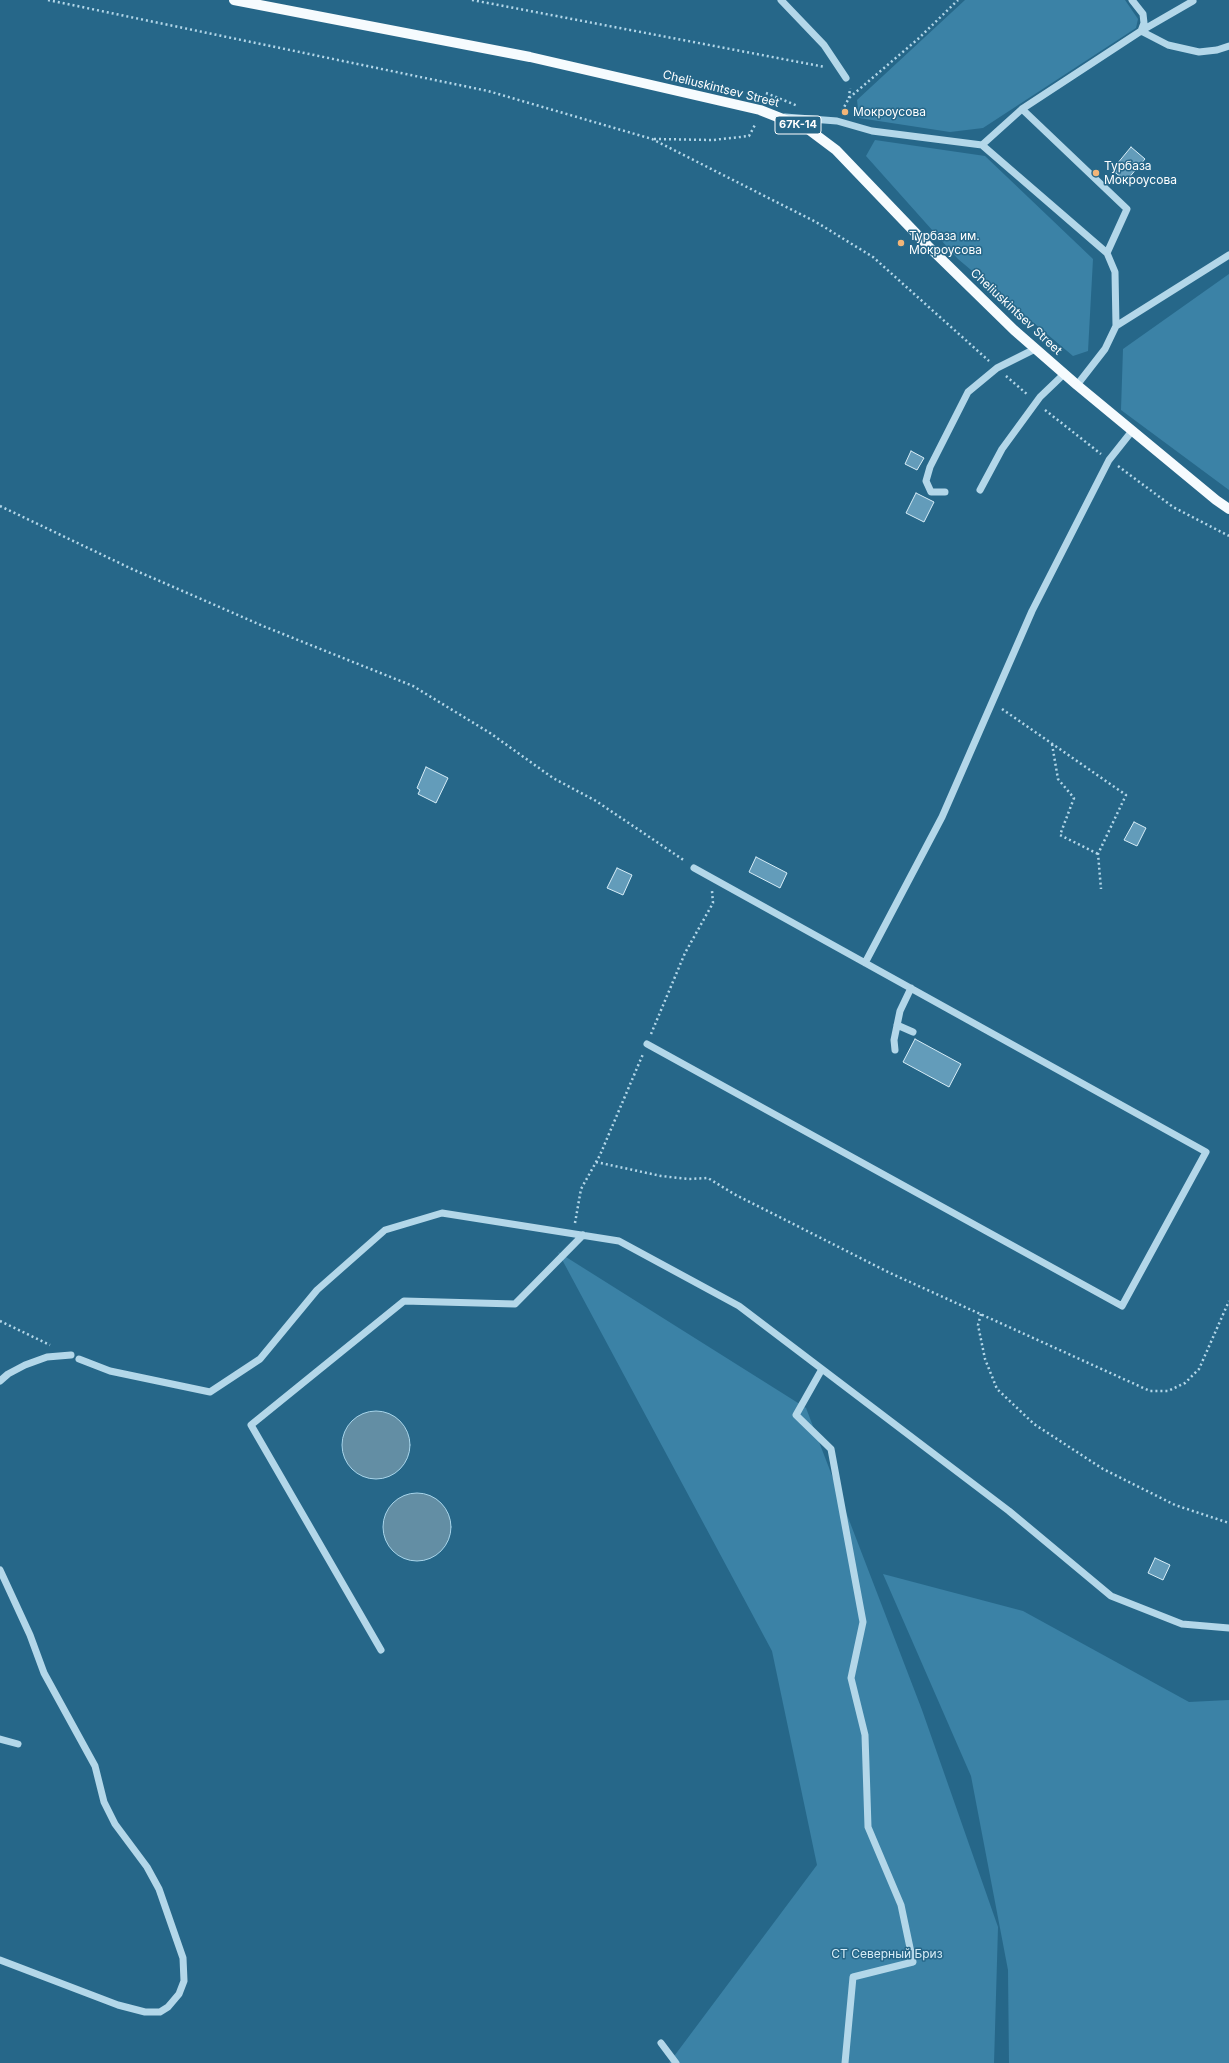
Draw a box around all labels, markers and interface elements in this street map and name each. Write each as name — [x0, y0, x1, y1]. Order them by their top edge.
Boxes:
street label: Cheliuskintsev Street — [661, 68, 781, 110]
place label: Мокроусова — [853, 105, 926, 119]
marker: Мокроусова — [840, 107, 850, 117]
road number: 67К-14 — [775, 116, 821, 134]
place label: Турбаза Мокроусова — [1104, 159, 1177, 187]
marker: Турбаза Мокроусова — [1091, 168, 1101, 178]
place label: Турбаза им. Мокроусова — [909, 229, 982, 257]
marker: Турбаза им. Мокроусова — [896, 238, 906, 248]
street label: Cheliuskintsev Street — [967, 266, 1065, 358]
park label: СТ Северный Бриз — [831, 1947, 943, 1961]

